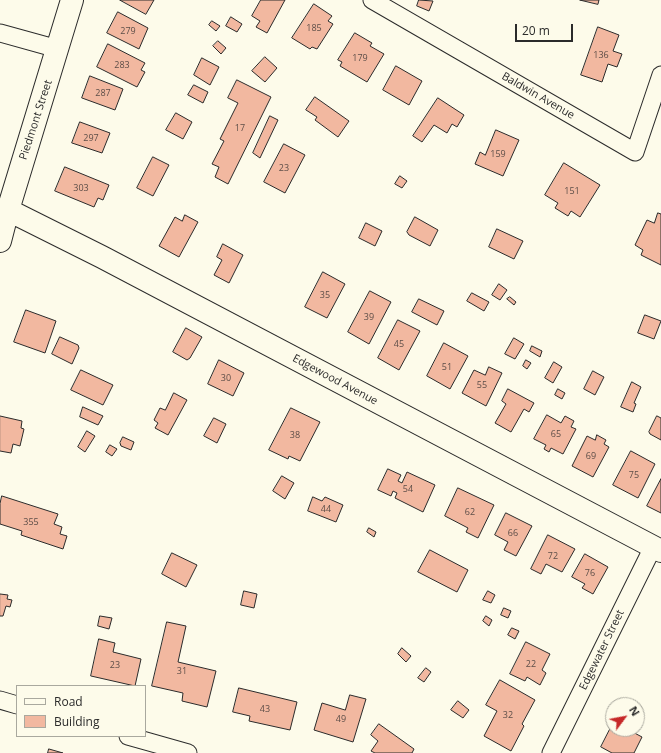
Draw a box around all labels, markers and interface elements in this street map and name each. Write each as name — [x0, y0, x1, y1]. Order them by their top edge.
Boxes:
scale bar — [517, 16, 575, 42]
text: 20 m — [522, 22, 550, 39]
house number: 185 — [306, 23, 322, 33]
house number: 279 — [120, 26, 136, 36]
house number: 136 — [593, 50, 609, 60]
house number: 179 — [352, 53, 368, 63]
house number: 283 — [114, 60, 130, 70]
street label: Baldwin Avenue — [499, 70, 577, 122]
street label: Piedmont Street — [17, 78, 55, 162]
house number: 287 — [95, 88, 111, 98]
house number: 17 — [235, 123, 245, 133]
house number: 297 — [83, 133, 99, 143]
house number: 159 — [490, 149, 506, 159]
house number: 23 — [279, 163, 289, 173]
house number: 303 — [73, 183, 89, 193]
house number: 151 — [564, 186, 580, 196]
house number: 35 — [320, 290, 330, 300]
house number: 39 — [364, 312, 374, 322]
house number: 45 — [394, 339, 404, 349]
street label: Edgewood Avenue — [290, 352, 380, 408]
house number: 51 — [442, 362, 452, 372]
house number: 30 — [221, 373, 231, 383]
house number: 55 — [477, 380, 487, 390]
house number: 65 — [551, 429, 561, 439]
house number: 38 — [290, 430, 300, 440]
house number: 69 — [586, 451, 596, 461]
house number: 75 — [629, 470, 639, 480]
house number: 54 — [403, 484, 413, 494]
house number: 44 — [321, 504, 331, 514]
house number: 62 — [465, 507, 475, 517]
house number: 355 — [23, 517, 39, 527]
house number: 66 — [508, 528, 518, 538]
house number: 72 — [548, 551, 558, 561]
house number: 76 — [585, 568, 595, 578]
street label: Edgewater Street — [577, 608, 627, 692]
house number: 22 — [526, 659, 536, 669]
house number: 23 — [110, 660, 120, 670]
house number: 31 — [177, 666, 187, 676]
legend — [16, 685, 146, 737]
text: Road — [54, 693, 83, 710]
north arrow — [605, 697, 645, 737]
text: N — [626, 703, 643, 719]
house number: 43 — [260, 704, 270, 714]
house number: 32 — [503, 710, 513, 720]
text: Building — [54, 713, 99, 730]
house number: 49 — [336, 714, 346, 724]

